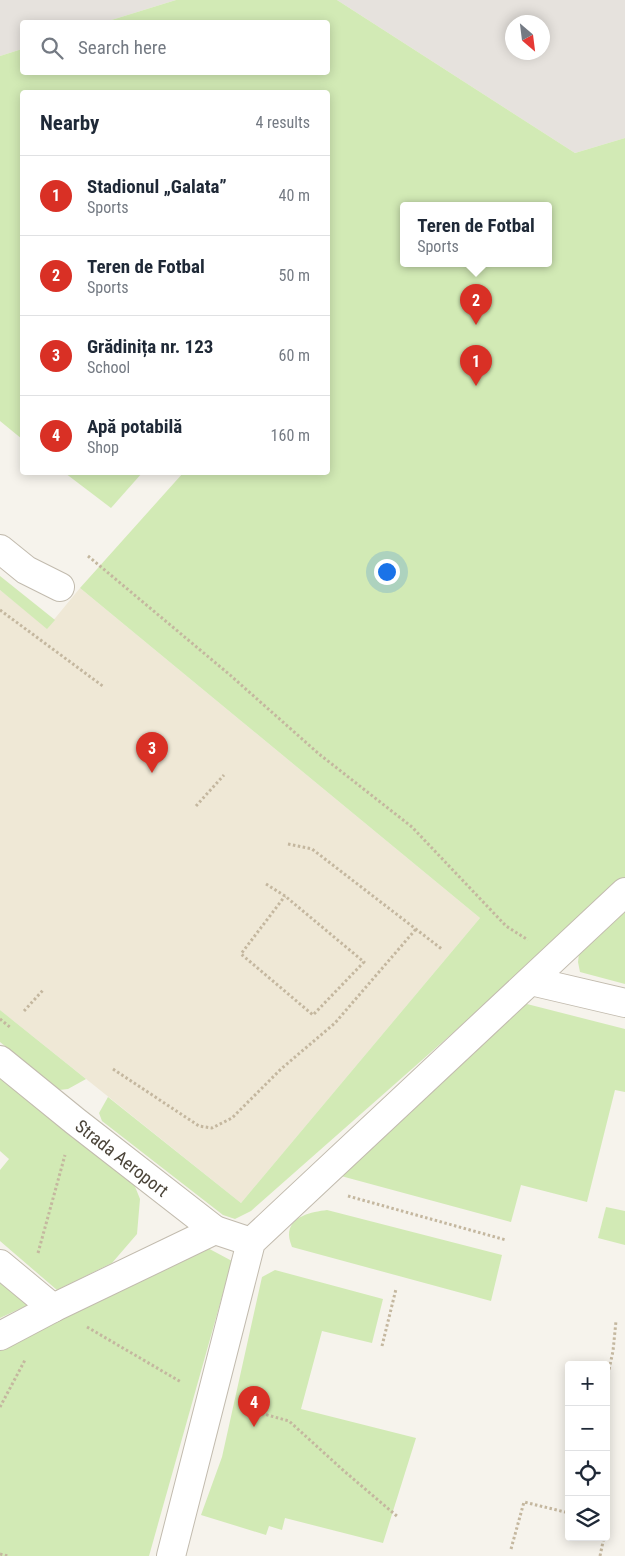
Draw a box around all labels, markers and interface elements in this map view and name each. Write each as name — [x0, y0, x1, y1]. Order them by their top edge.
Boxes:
north arrow — [505, 15, 550, 60]
search box — [20, 20, 330, 75]
icon: search — [38, 34, 66, 62]
text: Search here — [78, 36, 166, 59]
text: Nearby — [40, 111, 99, 135]
text: 4 results — [255, 113, 310, 132]
text: Stadionul „Galata” — [87, 175, 227, 198]
text: 1 — [52, 186, 60, 205]
text: 40 m — [278, 186, 310, 205]
text: Sports — [87, 198, 129, 217]
popup — [400, 202, 552, 267]
text: Teren de Fotbal — [417, 214, 535, 237]
text: Sports — [417, 237, 459, 256]
text: Teren de Fotbal — [87, 255, 205, 278]
text: 2 — [52, 266, 60, 285]
text: 50 m — [278, 266, 310, 285]
text: Sports — [87, 278, 129, 297]
pin: 2 — [460, 284, 492, 325]
text: Grădinița nr. 123 — [87, 335, 213, 358]
pin: 1 — [460, 345, 492, 386]
text: 3 — [52, 346, 60, 365]
text: 60 m — [278, 346, 310, 365]
text: School — [87, 358, 130, 377]
text: Apă potabilă — [87, 415, 182, 438]
text: 4 — [52, 426, 60, 445]
text: 160 m — [271, 426, 310, 445]
text: Shop — [87, 438, 119, 457]
your location — [374, 559, 400, 585]
pin: 3 — [136, 732, 168, 773]
street label: Strada Aeroport — [71, 1115, 173, 1201]
map controls — [565, 1361, 610, 1541]
button: + — [565, 1361, 610, 1406]
pin: 4 — [238, 1386, 270, 1427]
button: − — [565, 1406, 610, 1451]
button: locate — [565, 1451, 610, 1496]
button: layers — [565, 1496, 610, 1541]

